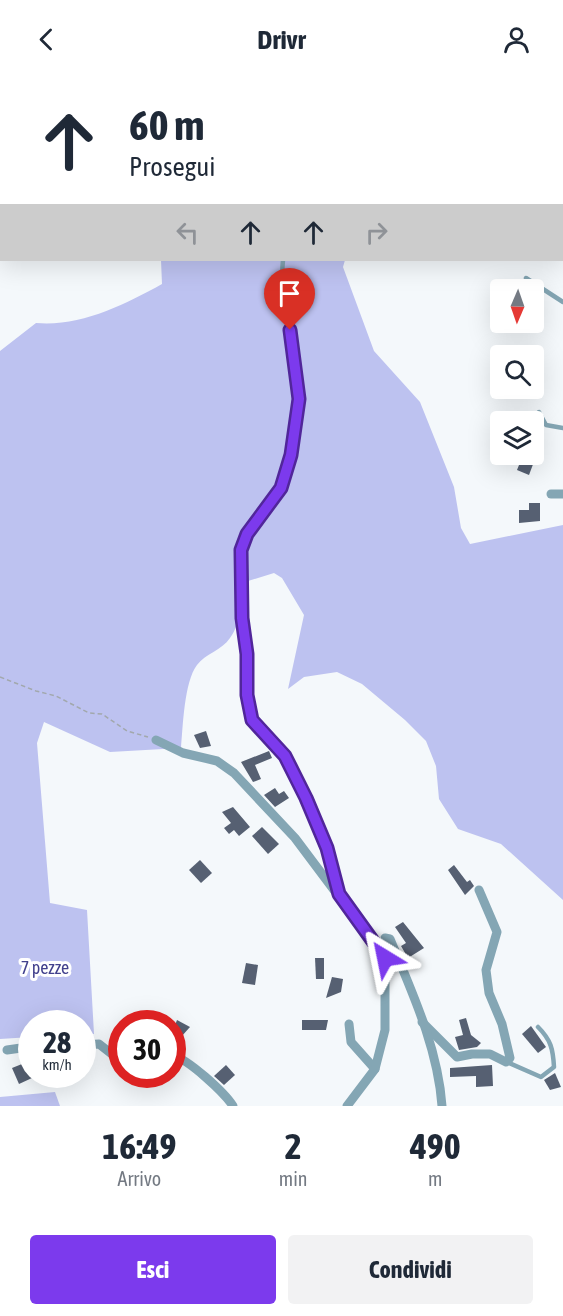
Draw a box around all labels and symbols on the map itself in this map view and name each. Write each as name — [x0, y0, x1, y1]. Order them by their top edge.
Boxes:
pin — [264, 268, 315, 330]
north arrow — [490, 279, 544, 333]
position arrow — [353, 926, 417, 990]
park label: 7 pezze — [21, 957, 69, 978]
speed limit sign: 30 — [108, 1010, 186, 1088]

